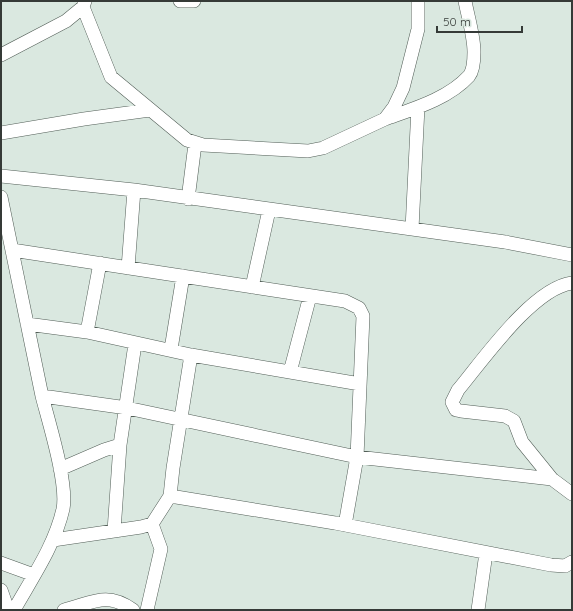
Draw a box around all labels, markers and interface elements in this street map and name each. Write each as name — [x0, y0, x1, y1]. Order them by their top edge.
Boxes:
scale bar — [437, 8, 522, 34]
text: 50 m — [443, 14, 471, 29]

